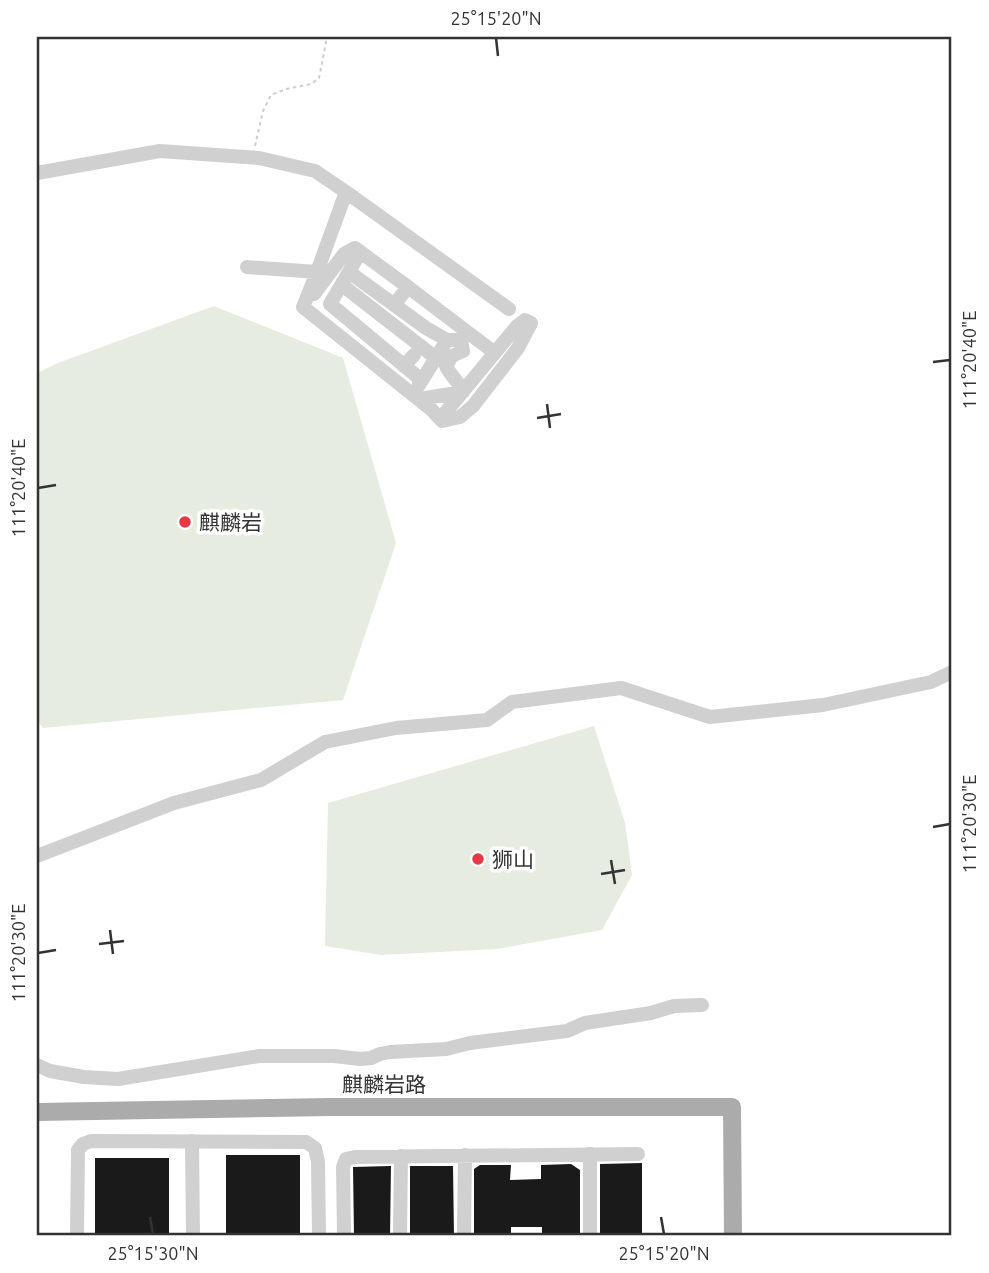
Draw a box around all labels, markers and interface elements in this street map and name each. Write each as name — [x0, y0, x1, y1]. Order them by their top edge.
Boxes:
text: 25°15'20"N — [450, 8, 542, 28]
text: 111°20'40"E — [959, 311, 979, 409]
text: 111°20'40"E — [8, 439, 28, 537]
place label: 麒麟岩 — [199, 510, 262, 534]
marker: 麒麟岩 — [177, 514, 193, 530]
text: 111°20'30"E — [959, 775, 979, 873]
place label: 狮山 — [492, 847, 534, 871]
marker: 狮山 — [470, 851, 486, 867]
text: 111°20'30"E — [8, 904, 28, 1002]
street label: 麒麟岩路 — [342, 1072, 426, 1096]
text: 25°15'30"N — [107, 1243, 199, 1263]
text: 25°15'20"N — [618, 1243, 710, 1263]

